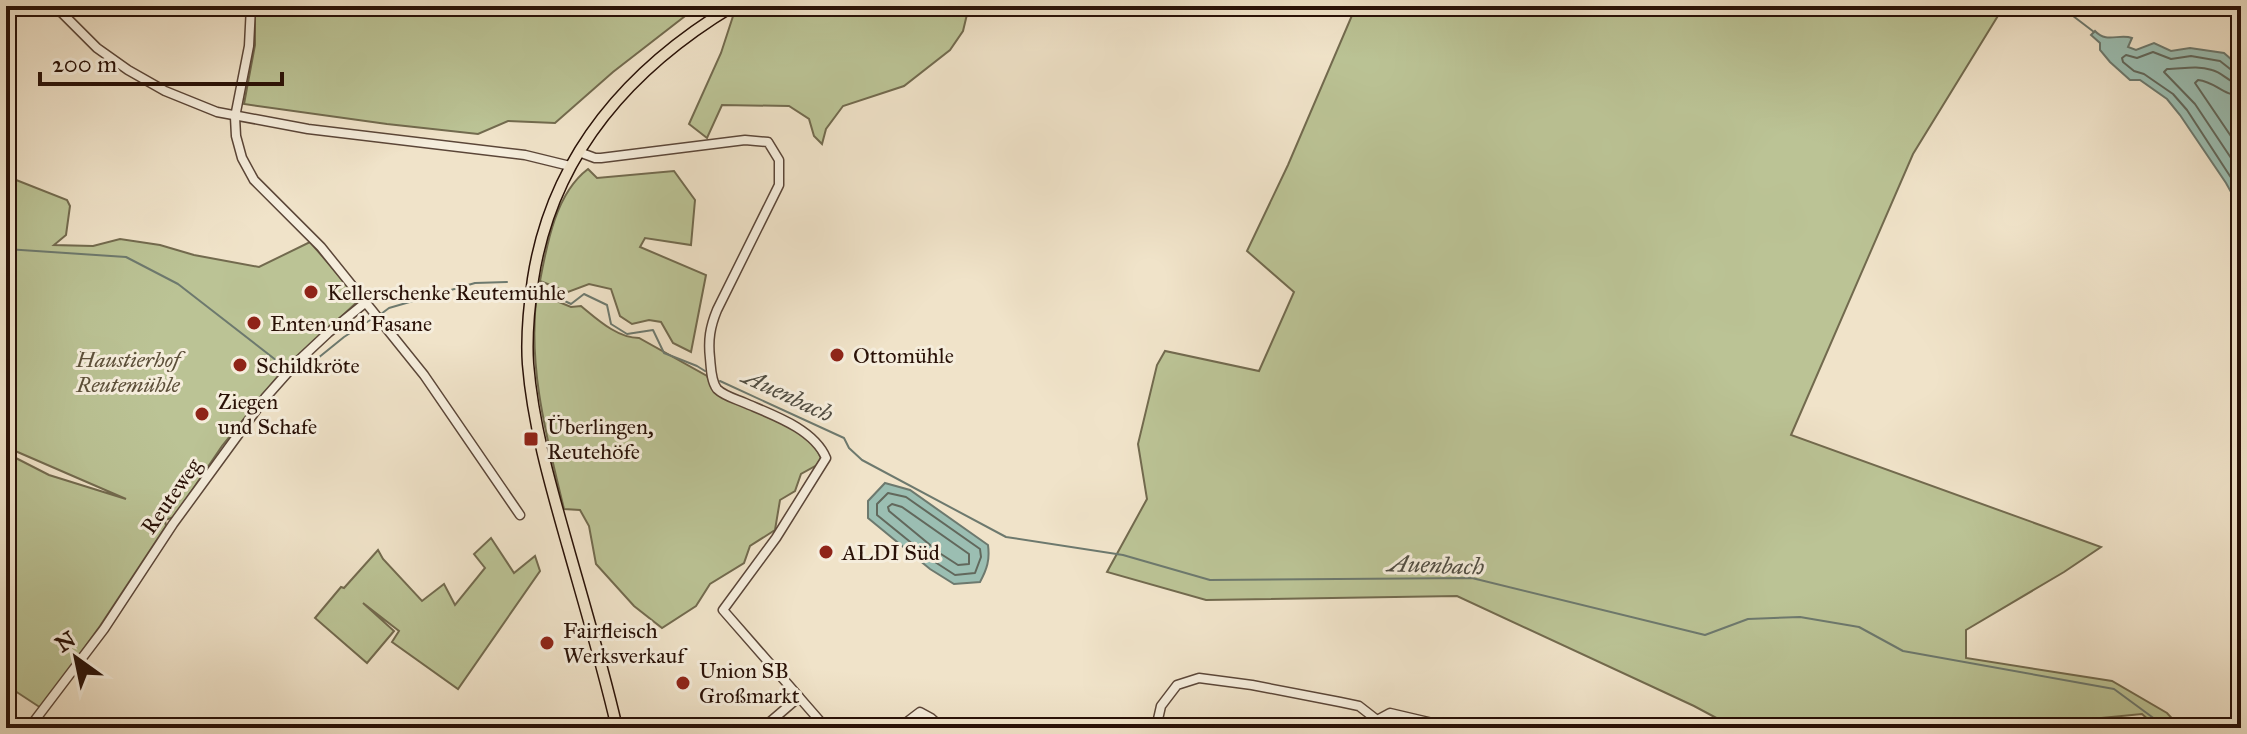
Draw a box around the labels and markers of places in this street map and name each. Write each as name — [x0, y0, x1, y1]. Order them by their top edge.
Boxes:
place label: Kellerschenke Reutemühle — [327, 279, 566, 306]
marker: Kellerschenke Reutemühle — [302, 283, 320, 301]
place label: Enten und Fasane — [270, 310, 432, 337]
marker: Enten und Fasane — [245, 314, 263, 332]
place label: Ottomühle — [853, 342, 954, 369]
marker: Ottomühle — [828, 346, 846, 364]
place label: Schildkröte — [256, 352, 360, 379]
marker: Schildkröte — [231, 356, 249, 374]
place label: Ziegen und Schafe — [218, 388, 317, 440]
marker: Ziegen und Schafe — [193, 405, 211, 423]
place label: Überlingen, Reutehöfe — [547, 413, 654, 465]
marker: Überlingen, Reutehöfe — [522, 430, 540, 448]
place label: ALDI Süd — [841, 539, 940, 566]
marker: ALDI Süd — [817, 543, 835, 561]
place label: Fairfleisch Werksverkauf — [563, 617, 688, 669]
marker: Fairfleisch Werksverkauf — [538, 634, 556, 652]
place label: Union SB Großmarkt — [699, 657, 800, 709]
marker: Union SB Großmarkt — [674, 674, 692, 692]

